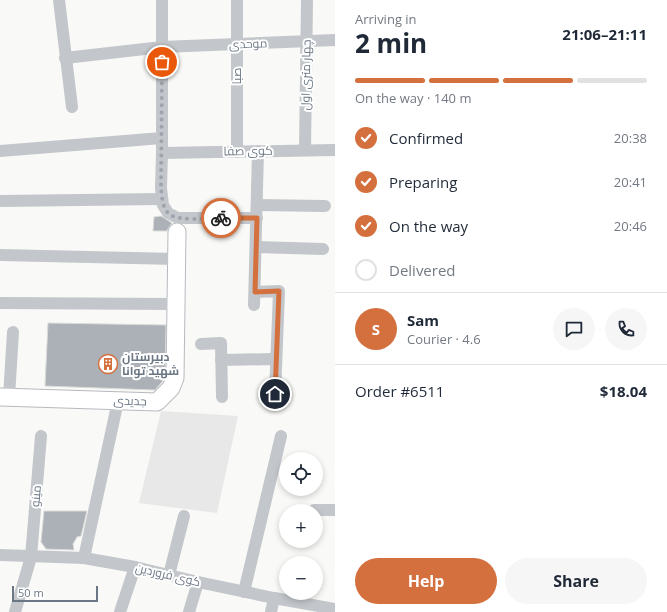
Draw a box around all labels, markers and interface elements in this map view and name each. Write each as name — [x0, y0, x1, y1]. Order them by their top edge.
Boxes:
text: Arriving in — [355, 10, 417, 28]
text: 21:06–21:11 — [562, 24, 647, 44]
text: 2 min — [355, 25, 427, 61]
street label: موحدی — [228, 34, 268, 53]
street label: چهار متری اول — [296, 39, 316, 111]
pin — [145, 45, 179, 79]
icon: bag — [151, 51, 173, 73]
street label: صبا — [228, 68, 245, 84]
text: On the way · 140 m — [355, 89, 471, 107]
icon: check — [355, 127, 377, 149]
text: Confirmed — [389, 128, 463, 148]
text: 20:38 — [614, 129, 647, 147]
street label: کوی صفا — [223, 142, 273, 159]
icon: check — [355, 171, 377, 193]
text: Preparing — [389, 172, 457, 192]
text: 20:41 — [614, 173, 647, 191]
courier — [201, 198, 241, 238]
icon: bike — [210, 207, 232, 229]
icon: check — [355, 215, 377, 237]
text: On the way — [389, 216, 468, 236]
text: 20:46 — [614, 217, 647, 235]
text: Delivered — [389, 260, 456, 280]
button: chat — [553, 308, 595, 350]
button: phone — [605, 308, 647, 350]
text: Sam — [407, 310, 439, 330]
text: S — [372, 319, 380, 339]
text: Courier · 4.6 — [407, 330, 481, 348]
place label: دبیرستان شهید توانا — [122, 348, 179, 379]
building icon: دبیرستان شهید توانا — [97, 353, 119, 375]
pin — [258, 377, 292, 411]
text: Order #6511 — [355, 381, 444, 401]
text: $18.04 — [600, 381, 647, 401]
icon: home — [264, 383, 286, 405]
street label: جدیدی — [113, 391, 147, 410]
map controls — [279, 452, 323, 600]
button: locate — [279, 452, 323, 496]
street label: مینو — [26, 484, 45, 508]
button: + — [279, 504, 323, 548]
button: − — [279, 556, 323, 600]
button: Help — [355, 558, 497, 604]
button: Share — [505, 558, 647, 604]
street label: کوی فروردین — [134, 559, 202, 590]
scale bar — [12, 584, 98, 603]
text: 50 m — [18, 585, 44, 600]

